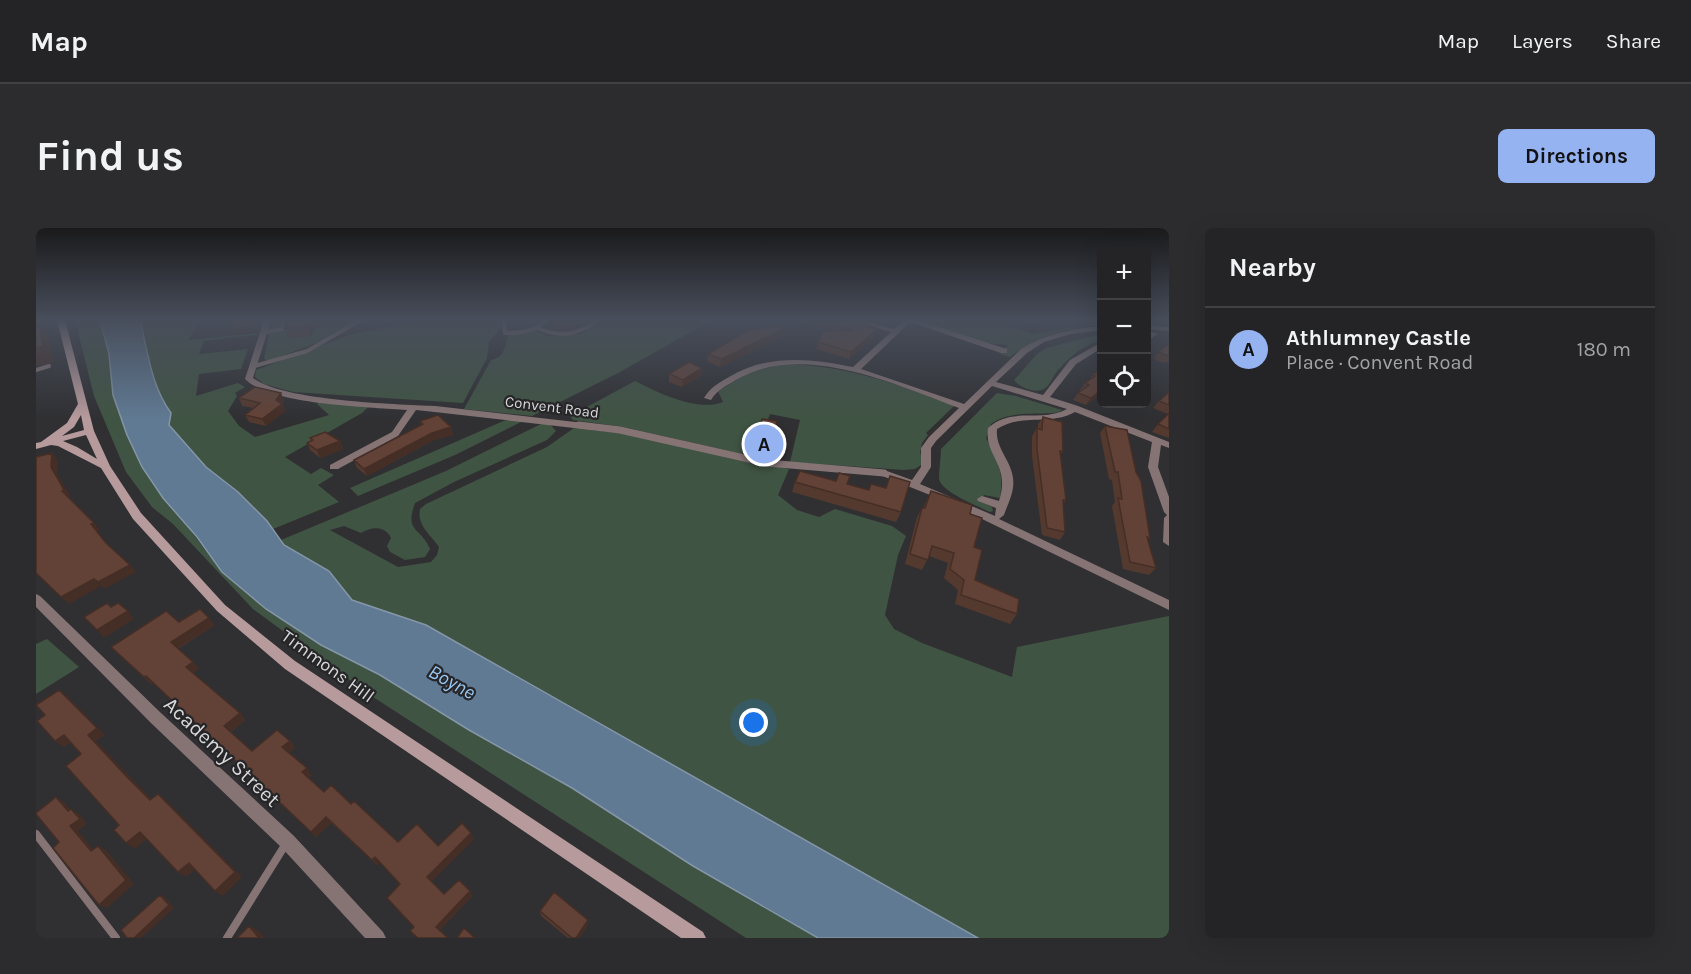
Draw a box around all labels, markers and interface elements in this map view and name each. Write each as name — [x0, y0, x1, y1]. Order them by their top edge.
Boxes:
text: Map — [30, 25, 88, 58]
text: Map — [1437, 29, 1479, 53]
text: Layers — [1512, 29, 1573, 53]
text: Share — [1606, 29, 1661, 53]
button: Directions — [1498, 129, 1655, 183]
text: Find us — [36, 131, 184, 181]
map controls — [1097, 246, 1151, 408]
button: + — [1097, 246, 1151, 300]
text: Nearby — [1229, 252, 1316, 283]
button: − — [1097, 300, 1151, 354]
text: Athlumney Castle — [1286, 325, 1471, 351]
text: A — [1242, 338, 1255, 361]
text: 180 m — [1577, 338, 1631, 361]
text: Place · Convent Road — [1286, 351, 1473, 374]
button: locate — [1097, 354, 1151, 408]
street label: Convent Road — [504, 392, 600, 422]
pin: A — [744, 422, 784, 466]
street label: Timmons Hill — [277, 625, 379, 707]
water label: Boyne — [425, 660, 479, 704]
street label: Academy Street — [159, 692, 285, 812]
your location — [739, 708, 768, 737]

